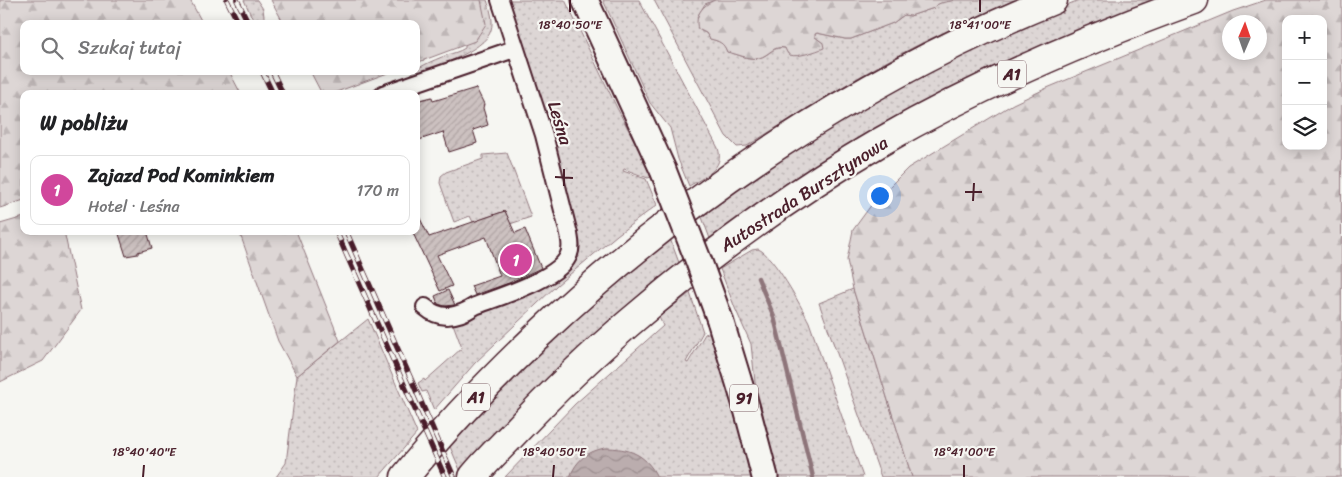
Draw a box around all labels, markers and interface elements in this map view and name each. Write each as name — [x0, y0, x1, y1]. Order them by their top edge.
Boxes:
text: 18°40'50"E — [538, 14, 603, 36]
text: 18°41'00"E — [949, 14, 1012, 36]
north arrow — [1222, 15, 1267, 60]
map controls — [1282, 15, 1327, 150]
button: + — [1282, 15, 1327, 60]
search box — [20, 20, 420, 75]
text: Szukaj tutaj — [78, 31, 181, 64]
icon: search — [38, 34, 66, 62]
button: − — [1282, 60, 1327, 105]
road number: A1 — [998, 61, 1026, 88]
street label: Leśna — [538, 97, 582, 150]
text: W pobliżu — [40, 104, 128, 142]
button: layers — [1282, 105, 1327, 150]
street label: Autostrada Bursztynowa — [712, 127, 896, 261]
text: Zajazd Pod Kominkiem — [88, 159, 275, 192]
text: 1 — [54, 176, 60, 205]
text: 170 m — [356, 176, 399, 205]
your location — [867, 183, 893, 209]
text: Hotel · Leśna — [88, 192, 179, 221]
pin: 1 — [500, 241, 532, 279]
road number: A1 — [462, 384, 490, 411]
road number: 91 — [730, 384, 758, 412]
text: 18°40'40"E — [112, 441, 177, 463]
text: 18°40'50"E — [522, 441, 587, 463]
text: 18°41'00"E — [933, 441, 996, 463]

